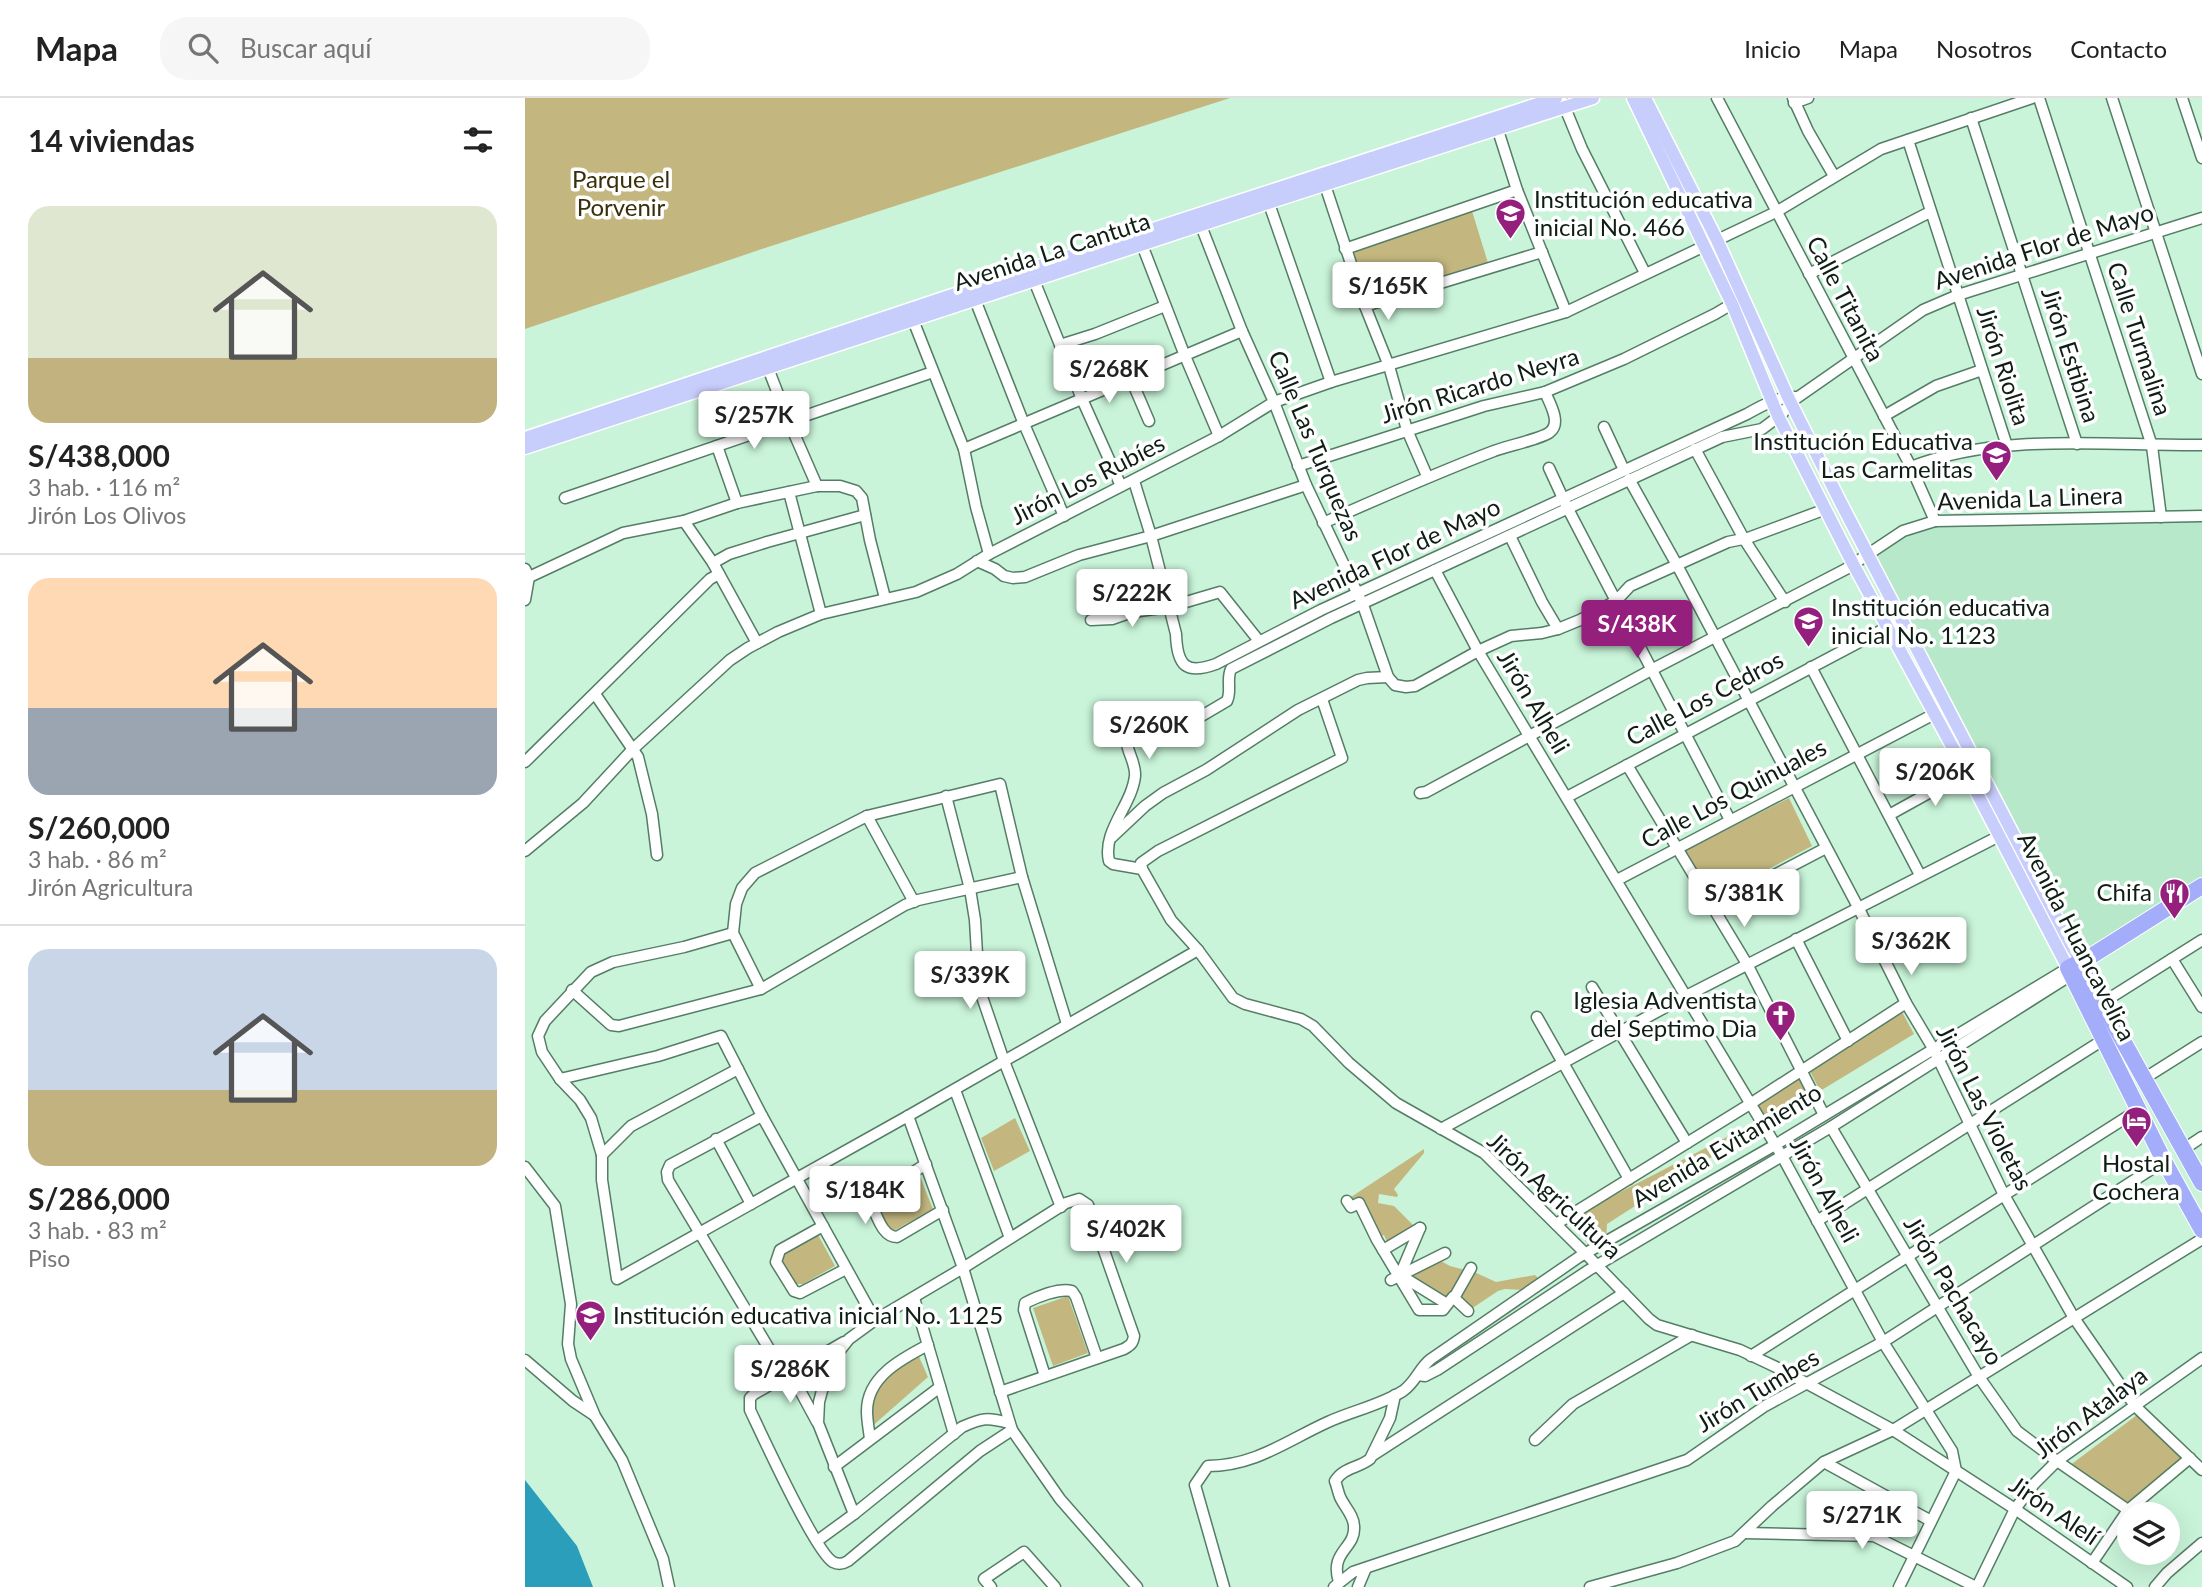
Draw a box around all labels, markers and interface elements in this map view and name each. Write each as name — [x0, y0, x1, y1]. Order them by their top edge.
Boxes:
search box — [160, 17, 650, 80]
text: Mapa — [35, 28, 118, 68]
icon: search — [184, 29, 222, 67]
text: Buscar aquí — [240, 32, 371, 64]
text: Inicio — [1744, 34, 1801, 63]
text: Mapa — [1839, 34, 1898, 63]
text: Nosotros — [1936, 34, 2032, 63]
text: Contacto — [2070, 34, 2167, 63]
icon: filters — [459, 121, 497, 159]
text: 14 viviendas — [28, 122, 195, 158]
park label: Parque el Porvenir — [572, 164, 670, 221]
place label: Institución educativa inicial No. 466 — [1534, 184, 1753, 241]
street label: Avenida Flor de Mayo — [1930, 196, 2157, 295]
school or university icon: Institución educativa inicial No. 466 — [1494, 197, 1528, 241]
street label: Avenida La Cantuta — [950, 205, 1153, 296]
street label: Calle Titanita — [1801, 231, 1891, 366]
icon: home — [200, 252, 326, 378]
street label: Calle Turmalina — [2102, 258, 2179, 419]
pin: S/165K — [1331, 262, 1445, 322]
text: S/165K — [1348, 271, 1428, 299]
street label: Jirón Estibina — [2036, 283, 2107, 426]
street label: Jirón Riolita — [1972, 302, 2037, 429]
street label: Jirón Ricardo Neyra — [1377, 341, 1582, 429]
pin: S/268K — [1052, 345, 1166, 405]
street label: Calle Las Turquezas — [1263, 346, 1370, 545]
text: S/268K — [1069, 354, 1149, 382]
pin: S/257K — [697, 392, 811, 451]
text: S/257K — [714, 400, 794, 428]
place label: Institución Educativa Las Carmelitas — [1753, 426, 1973, 483]
street label: Jirón Los Rubíes — [1006, 427, 1169, 530]
text: S/438,000 — [28, 437, 170, 473]
school or university icon: Institución Educativa Las Carmelitas — [1979, 439, 2013, 483]
text: 3 hab. · 116 m² — [28, 473, 180, 501]
street label: Avenida La Linera — [1937, 480, 2123, 515]
street label: Avenida Flor de Mayo — [1284, 491, 1504, 614]
text: Jirón Los Olivos — [28, 501, 186, 529]
pin: S/222K — [1075, 570, 1189, 629]
text: S/222K — [1092, 578, 1172, 606]
place label: Institución educativa inicial No. 1123 — [1831, 592, 2050, 649]
pin: S/438K — [1580, 601, 1694, 660]
school or university icon: Institución educativa inicial No. 1123 — [1791, 605, 1825, 649]
text: S/438K — [1597, 609, 1677, 637]
icon: home — [200, 624, 326, 750]
street label: Jirón Alheli — [1492, 644, 1576, 758]
street label: Calle Los Cedros — [1621, 644, 1788, 751]
pin: S/260K — [1092, 702, 1206, 761]
text: S/260K — [1109, 710, 1189, 738]
street label: Calle Los Quinuales — [1636, 732, 1831, 854]
pin: S/206K — [1878, 748, 1992, 808]
text: S/206K — [1895, 757, 1975, 785]
text: S/260,000 — [28, 809, 170, 845]
street label: Avenida Huancavelica — [2012, 827, 2143, 1045]
text: 3 hab. · 86 m² — [28, 845, 167, 873]
pin: S/381K — [1687, 870, 1801, 929]
text: Jirón Agricultura — [28, 873, 193, 901]
restaurant icon: Chifa — [2158, 876, 2192, 920]
place label: Chifa — [2097, 877, 2152, 906]
text: S/381K — [1704, 878, 1784, 906]
pin: S/362K — [1854, 918, 1968, 977]
text: S/362K — [1871, 926, 1951, 954]
pin: S/339K — [913, 951, 1027, 1011]
text: S/339K — [930, 960, 1010, 988]
place label: Iglesia Adventista del Septimo Dia — [1573, 985, 1757, 1042]
icon: home — [200, 995, 326, 1121]
church icon: Iglesia Adventista del Septimo Dia — [1763, 998, 1797, 1042]
street label: Jirón Las Violetas — [1931, 1020, 2040, 1195]
street label: Avenida Evitamiento — [1626, 1077, 1826, 1213]
hotel icon: Hostal Cochera — [2119, 1105, 2153, 1149]
street label: Jirón Agricultura — [1482, 1125, 1628, 1264]
street label: Jirón Alheli — [1785, 1132, 1866, 1247]
place label: Hostal Cochera — [2092, 1148, 2180, 1205]
pin: S/184K — [808, 1166, 922, 1226]
text: S/184K — [825, 1175, 905, 1203]
text: S/286,000 — [28, 1180, 170, 1216]
pin: S/402K — [1069, 1206, 1183, 1265]
street label: Jirón Pachacayo — [1898, 1211, 2010, 1370]
text: S/402K — [1086, 1214, 1166, 1242]
text: 3 hab. · 83 m² — [28, 1216, 167, 1244]
text: Piso — [28, 1244, 70, 1272]
school or university icon: Institución educativa inicial No. 1125 — [573, 1299, 607, 1343]
place label: Institución educativa inicial No. 1125 — [613, 1300, 1003, 1329]
street label: Jirón Tumbes — [1691, 1342, 1824, 1438]
pin: S/286K — [733, 1346, 847, 1405]
text: S/286K — [750, 1354, 830, 1382]
street label: Jirón Atalaya — [2028, 1360, 2152, 1464]
street label: Jirón Alelí — [2004, 1469, 2106, 1551]
pin: S/271K — [1805, 1492, 1919, 1551]
text: S/271K — [1822, 1500, 1902, 1528]
map controls — [2117, 1502, 2180, 1565]
button: layers — [2117, 1502, 2180, 1565]

